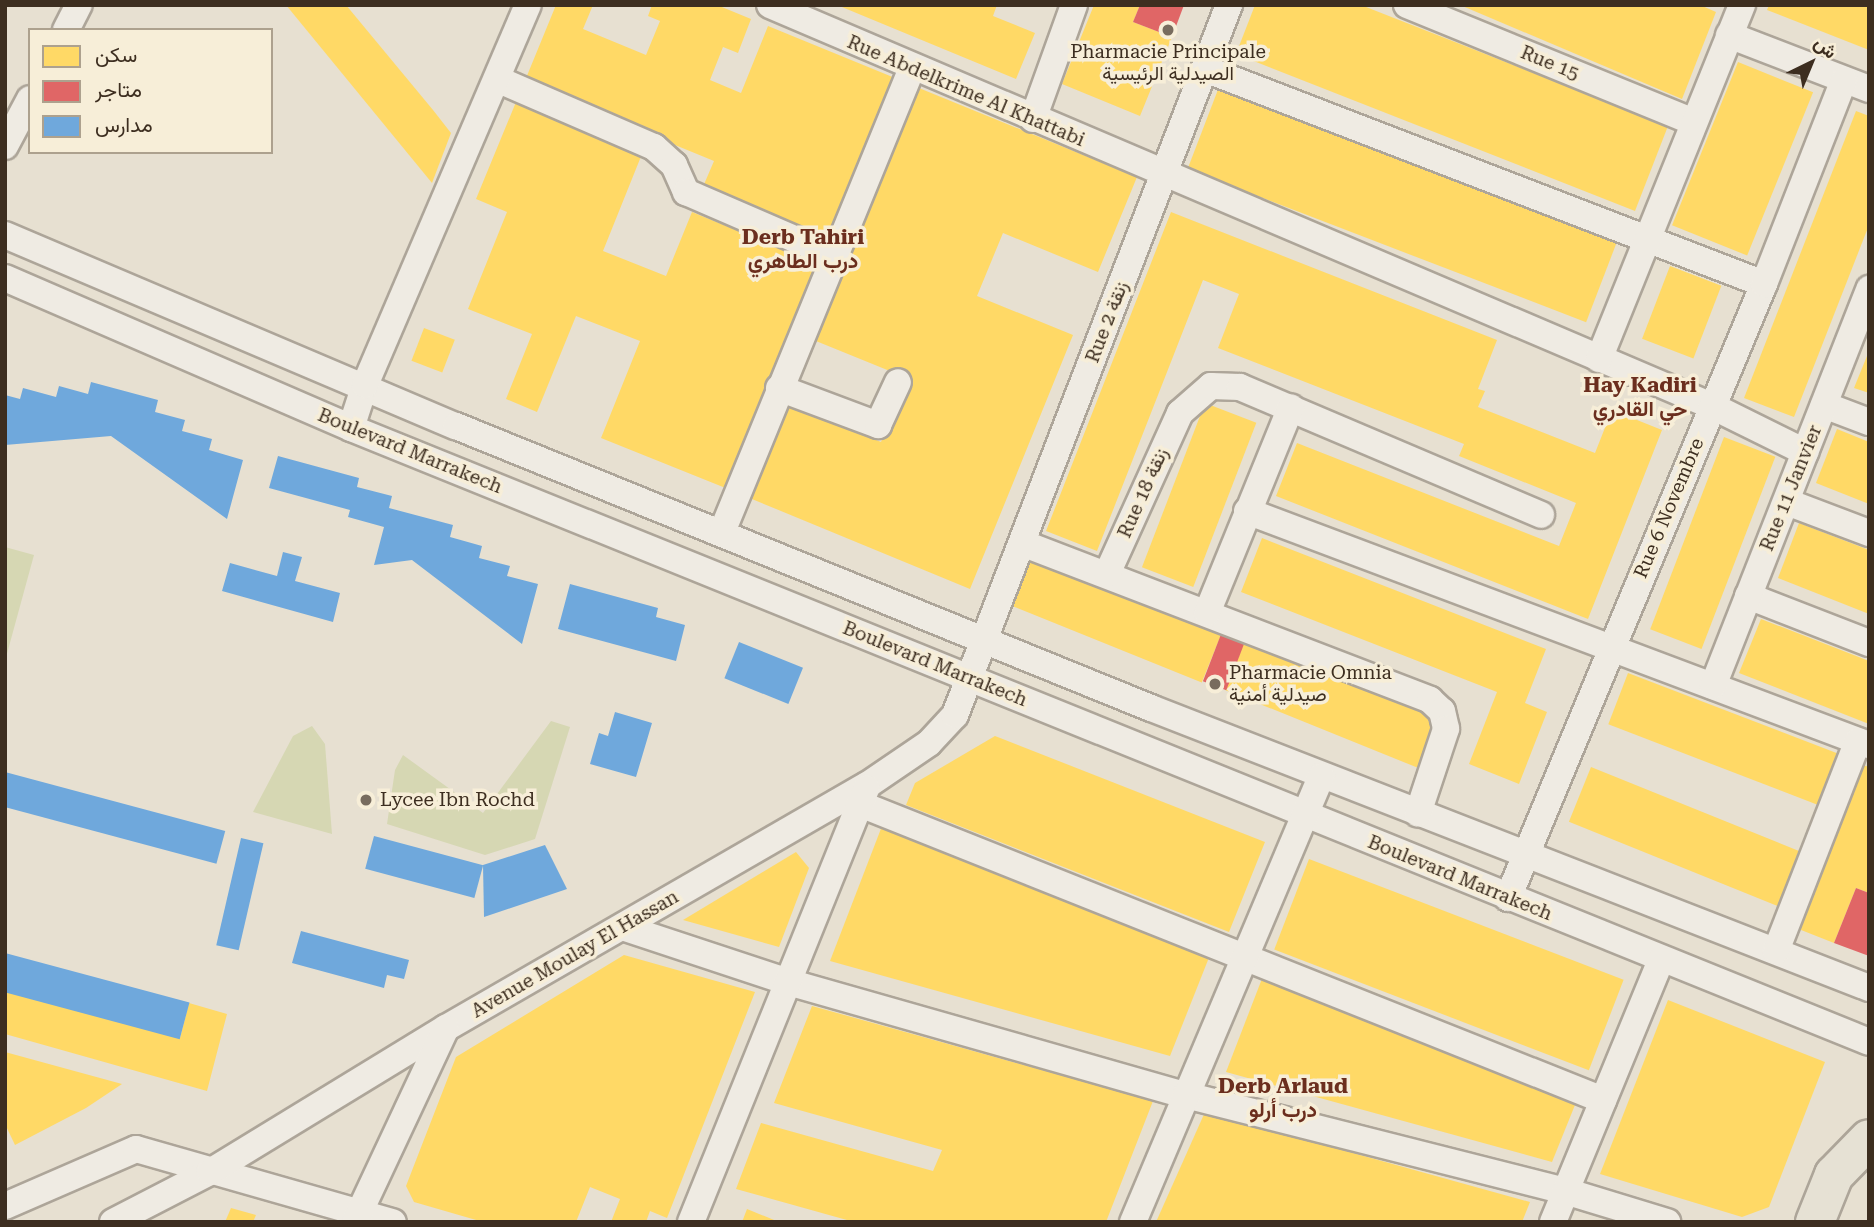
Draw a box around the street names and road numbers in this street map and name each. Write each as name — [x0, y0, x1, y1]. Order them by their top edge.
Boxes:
street label: Rue Abdelkrime Al Khattabi — [844, 31, 1088, 151]
street label: Rue 15 — [1517, 41, 1583, 85]
street label: Rue 2 زنقة — [1081, 278, 1133, 366]
street label: Boulevard Marrakech — [314, 404, 506, 498]
street label: Rue 11 Janvier — [1755, 422, 1827, 554]
street label: Rue 6 Novembre — [1629, 434, 1709, 582]
street label: Rue 18 زنقة — [1113, 445, 1173, 541]
street label: Boulevard Marrakech — [839, 617, 1031, 711]
street label: Boulevard Marrakech — [1364, 831, 1556, 925]
street label: Avenue Moulay El Hassan — [467, 885, 683, 1023]

